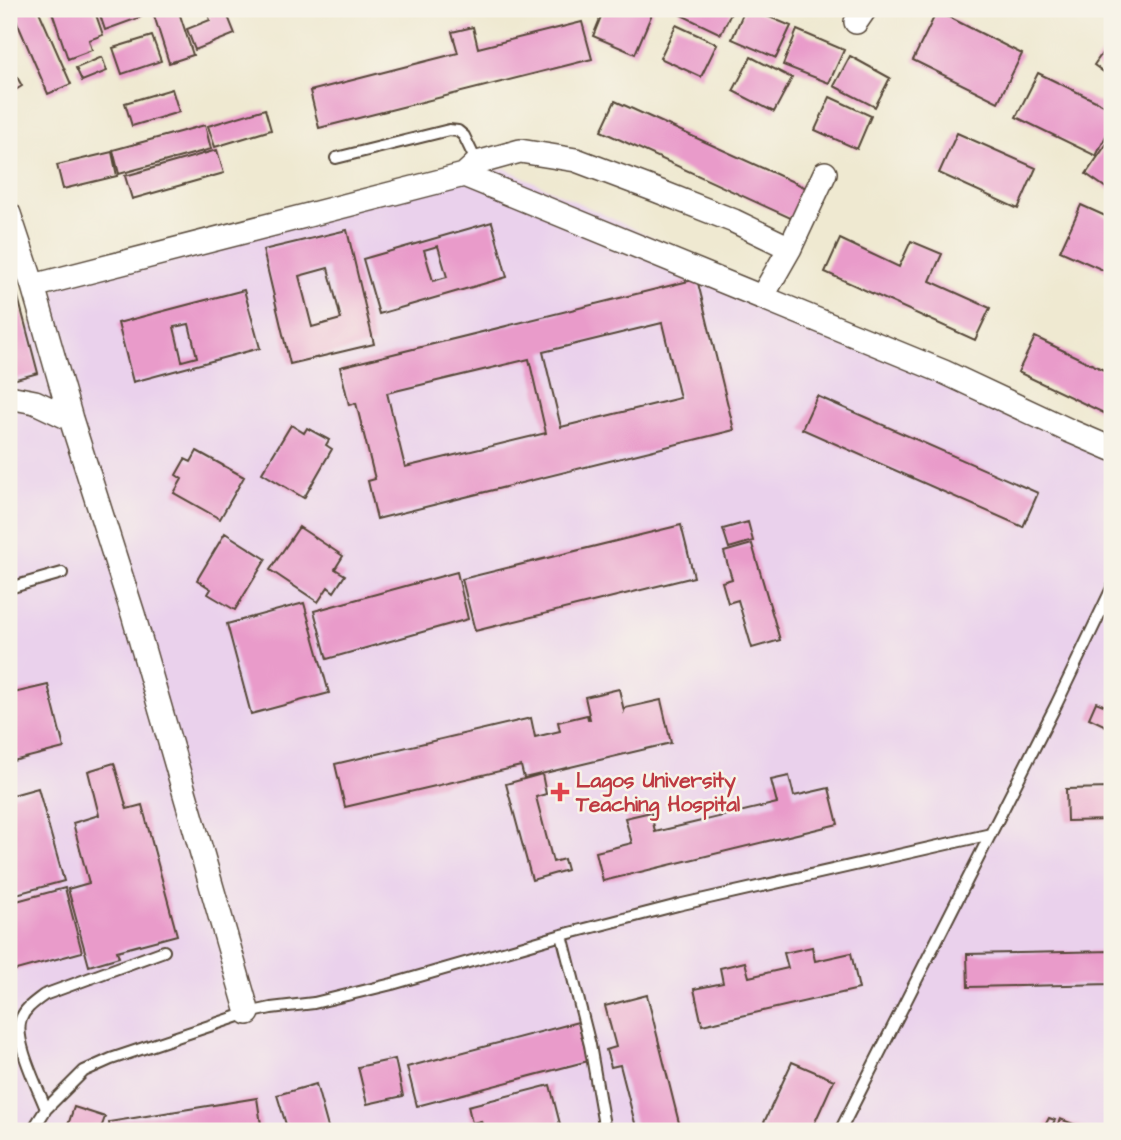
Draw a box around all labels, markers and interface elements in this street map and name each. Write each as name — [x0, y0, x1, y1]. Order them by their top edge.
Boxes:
place label: Lagos University Teaching Hospital — [575, 766, 741, 821]
marker: Lagos University Teaching Hospital — [550, 782, 570, 802]

